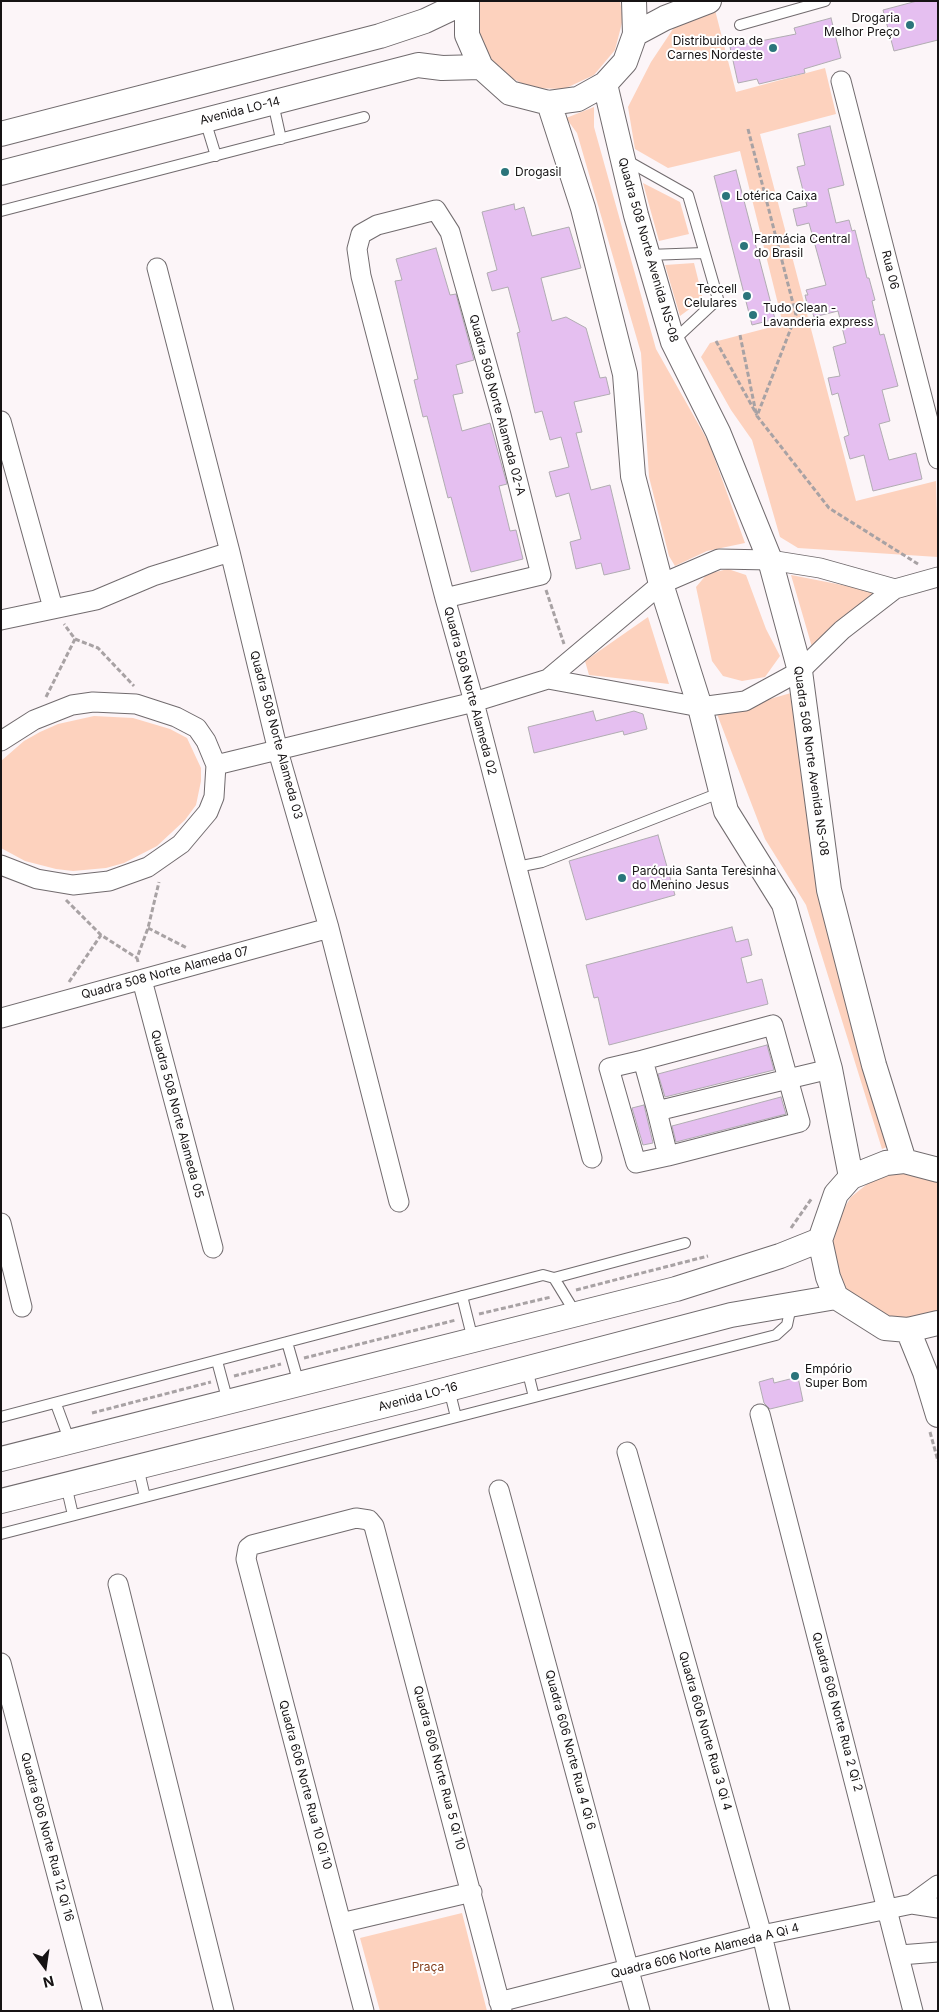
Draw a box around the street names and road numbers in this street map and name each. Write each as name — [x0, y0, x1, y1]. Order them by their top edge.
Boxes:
street label: Avenida LO-14 — [198, 94, 282, 128]
street label: Quadra 508 Norte Avenida NS-08 — [615, 156, 681, 344]
street label: Rua 06 — [878, 249, 902, 291]
street label: Quadra 508 Norte Alameda 02-A — [466, 313, 528, 497]
street label: Quadra 508 Norte Alameda 02 — [441, 605, 499, 777]
street label: Quadra 508 Norte Alameda 03 — [247, 649, 305, 821]
street label: Quadra 508 Norte Avenida NS-08 — [791, 665, 831, 857]
street label: Quadra 508 Norte Alameda 07 — [80, 944, 250, 1002]
street label: Quadra 508 Norte Alameda 05 — [148, 1028, 206, 1200]
street label: Avenida LO-16 — [377, 1379, 459, 1415]
street label: Quadra 606 Norte Rua 2 Qi 2 — [809, 1631, 865, 1793]
street label: Quadra 606 Norte Rua 3 Qi 4 — [675, 1650, 735, 1812]
street label: Quadra 606 Norte Rua 4 Qi 6 — [542, 1668, 598, 1832]
street label: Quadra 606 Norte Rua 5 Qi 10 — [410, 1684, 468, 1852]
street label: Quadra 606 Norte Rua 10 Qi 10 — [275, 1699, 335, 1871]
street label: Quadra 606 Norte Rua 12 Qi 16 — [17, 1751, 77, 1923]
street label: Quadra 606 Norte Alameda A Qi 4 — [609, 1921, 801, 1981]

